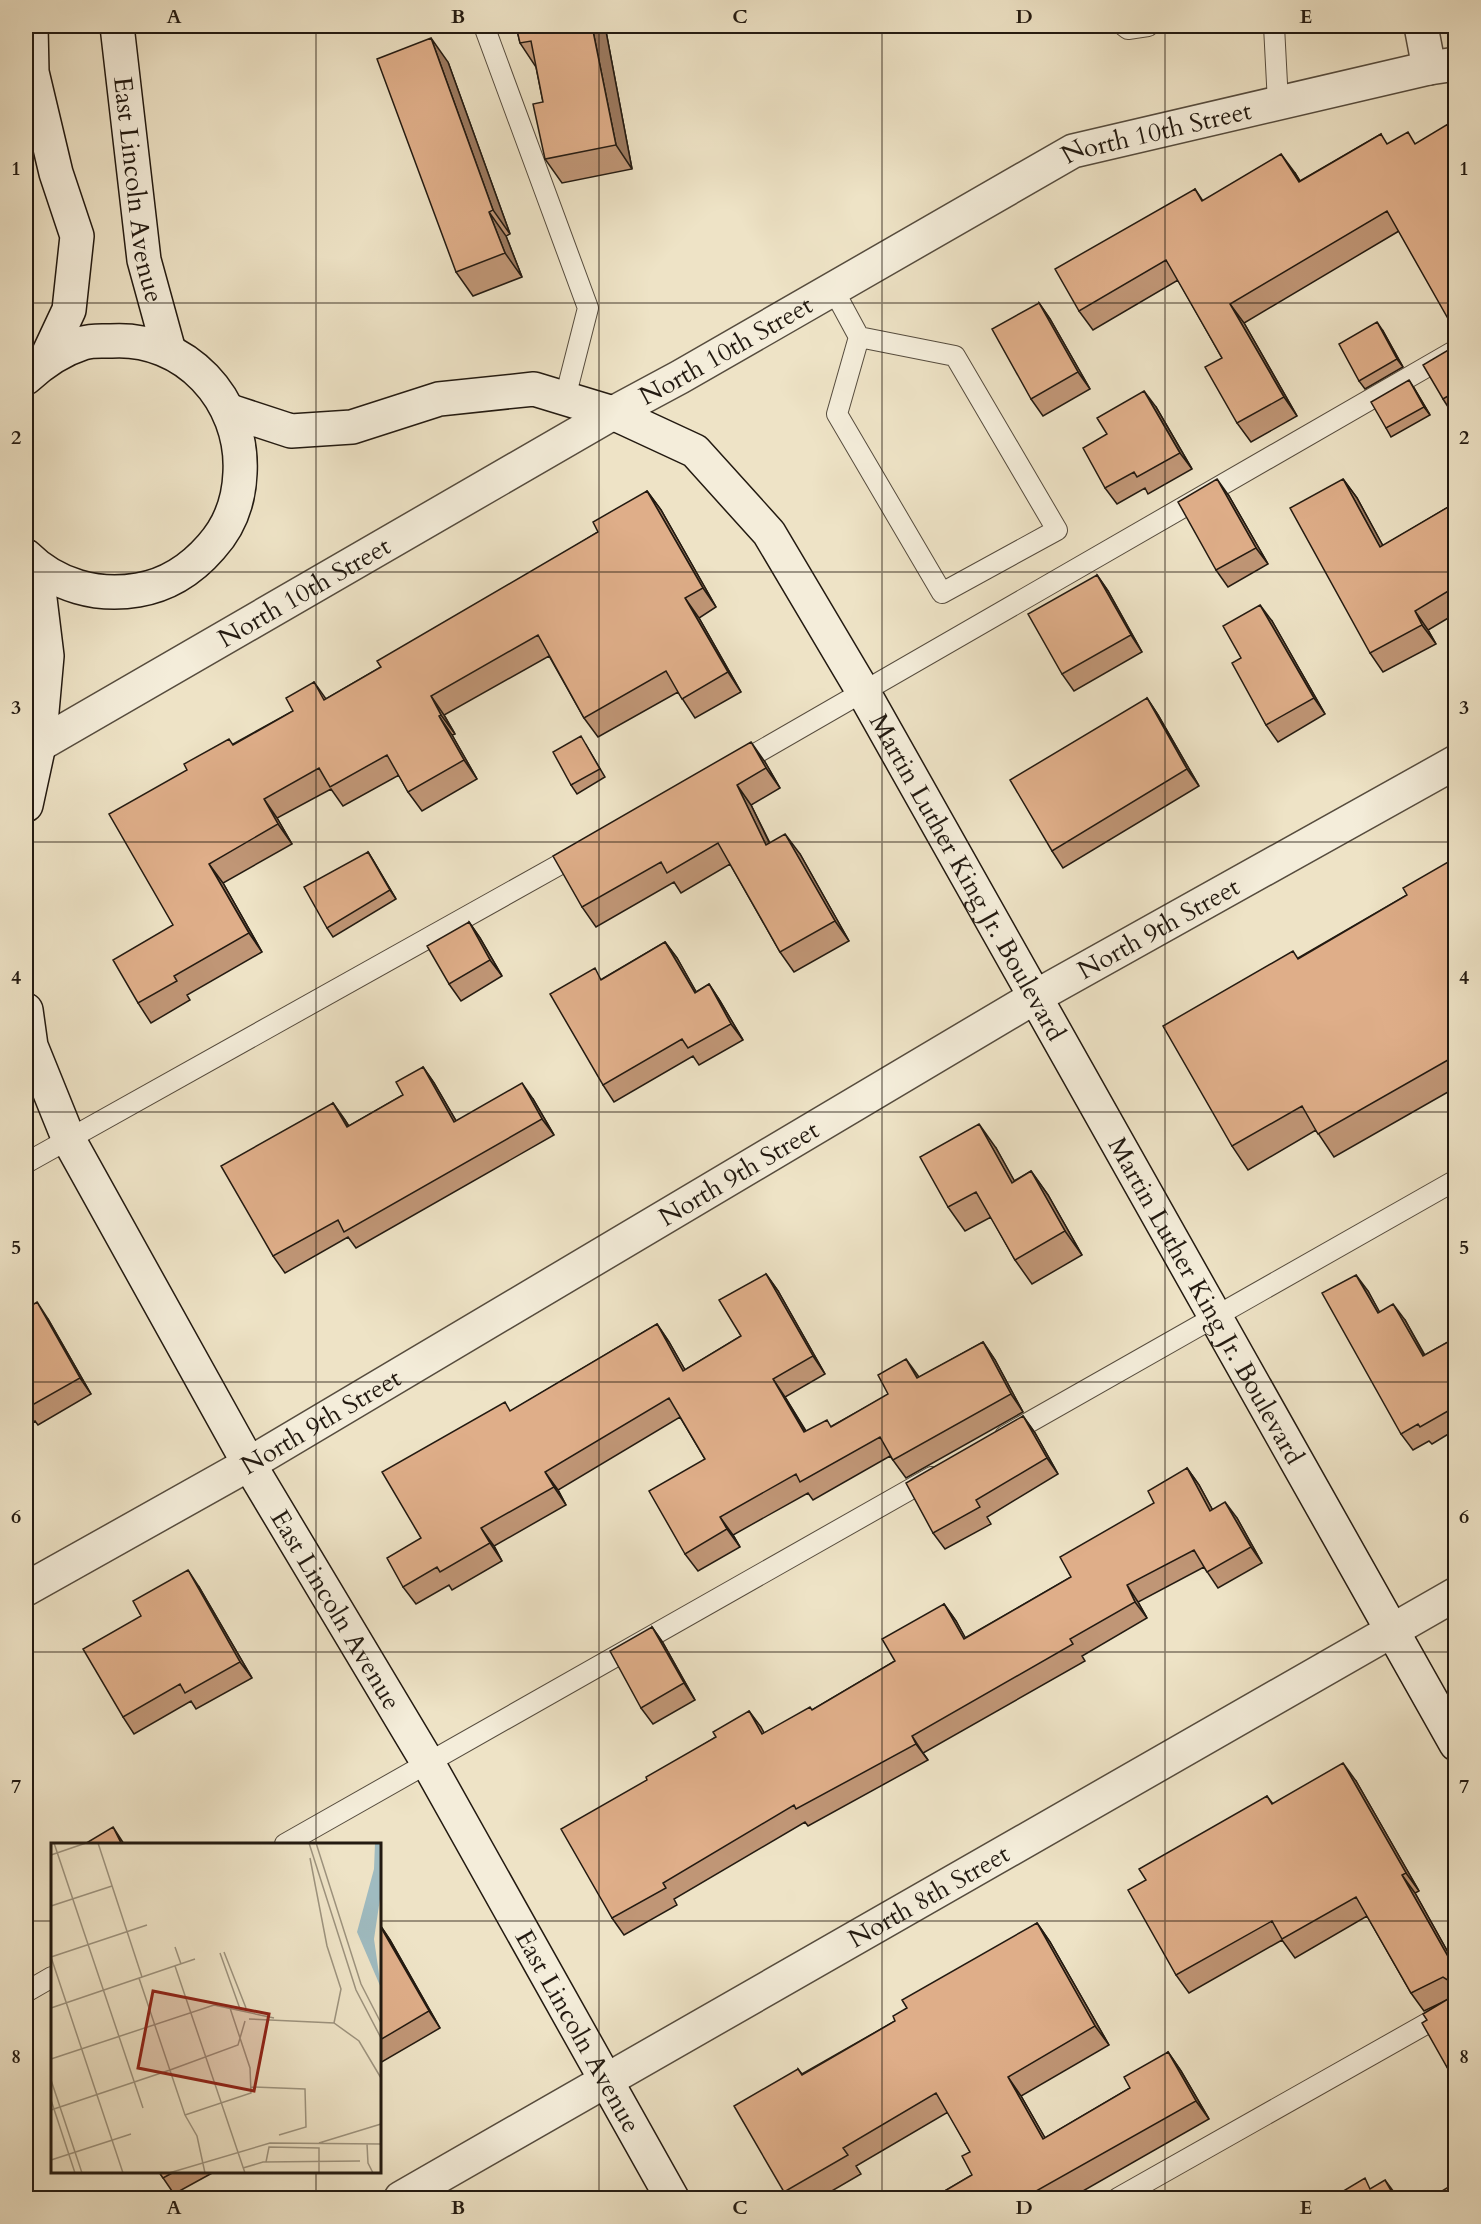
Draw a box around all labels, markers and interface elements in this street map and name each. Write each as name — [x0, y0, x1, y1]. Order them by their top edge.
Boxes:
text: A — [166, 3, 182, 30]
text: B — [451, 3, 465, 30]
text: C — [732, 3, 748, 30]
text: D — [1015, 3, 1033, 30]
text: E — [1300, 3, 1312, 30]
street label: East Lincoln Avenue — [105, 75, 172, 307]
street label: North 10th Street — [1055, 93, 1255, 172]
text: 1 — [11, 155, 21, 182]
text: 1 — [1459, 155, 1469, 182]
street label: North 10th Street — [633, 288, 819, 414]
text: 2 — [11, 424, 21, 451]
text: 2 — [1459, 424, 1469, 451]
street label: North 10th Street — [211, 529, 397, 656]
text: 3 — [11, 694, 21, 721]
text: 3 — [1459, 694, 1469, 721]
street label: Martin Luther King Jr. Boulevard — [861, 707, 1073, 1047]
street label: North 9th Street — [1071, 869, 1246, 988]
text: 4 — [11, 964, 21, 991]
text: 4 — [1459, 964, 1469, 991]
street label: North 9th Street — [652, 1112, 825, 1235]
street label: Martin Luther King Jr. Boulevard — [1100, 1131, 1312, 1471]
text: 5 — [11, 1234, 21, 1261]
text: 5 — [1459, 1234, 1469, 1261]
street label: North 9th Street — [234, 1361, 407, 1483]
text: 6 — [11, 1503, 21, 1530]
street label: East Lincoln Avenue — [262, 1503, 409, 1716]
text: 6 — [1459, 1503, 1469, 1530]
text: 7 — [11, 1773, 21, 1800]
text: 7 — [1459, 1773, 1469, 1800]
street label: North 8th Street — [842, 1836, 1016, 1956]
inset map — [51, 1843, 381, 2173]
street label: East Lincoln Avenue — [507, 1923, 649, 2139]
text: 8 — [11, 2043, 21, 2070]
text: 8 — [1459, 2043, 1469, 2070]
text: A — [166, 2194, 182, 2221]
text: B — [451, 2194, 465, 2221]
text: C — [732, 2194, 748, 2221]
text: D — [1015, 2194, 1033, 2221]
text: E — [1300, 2194, 1312, 2221]

